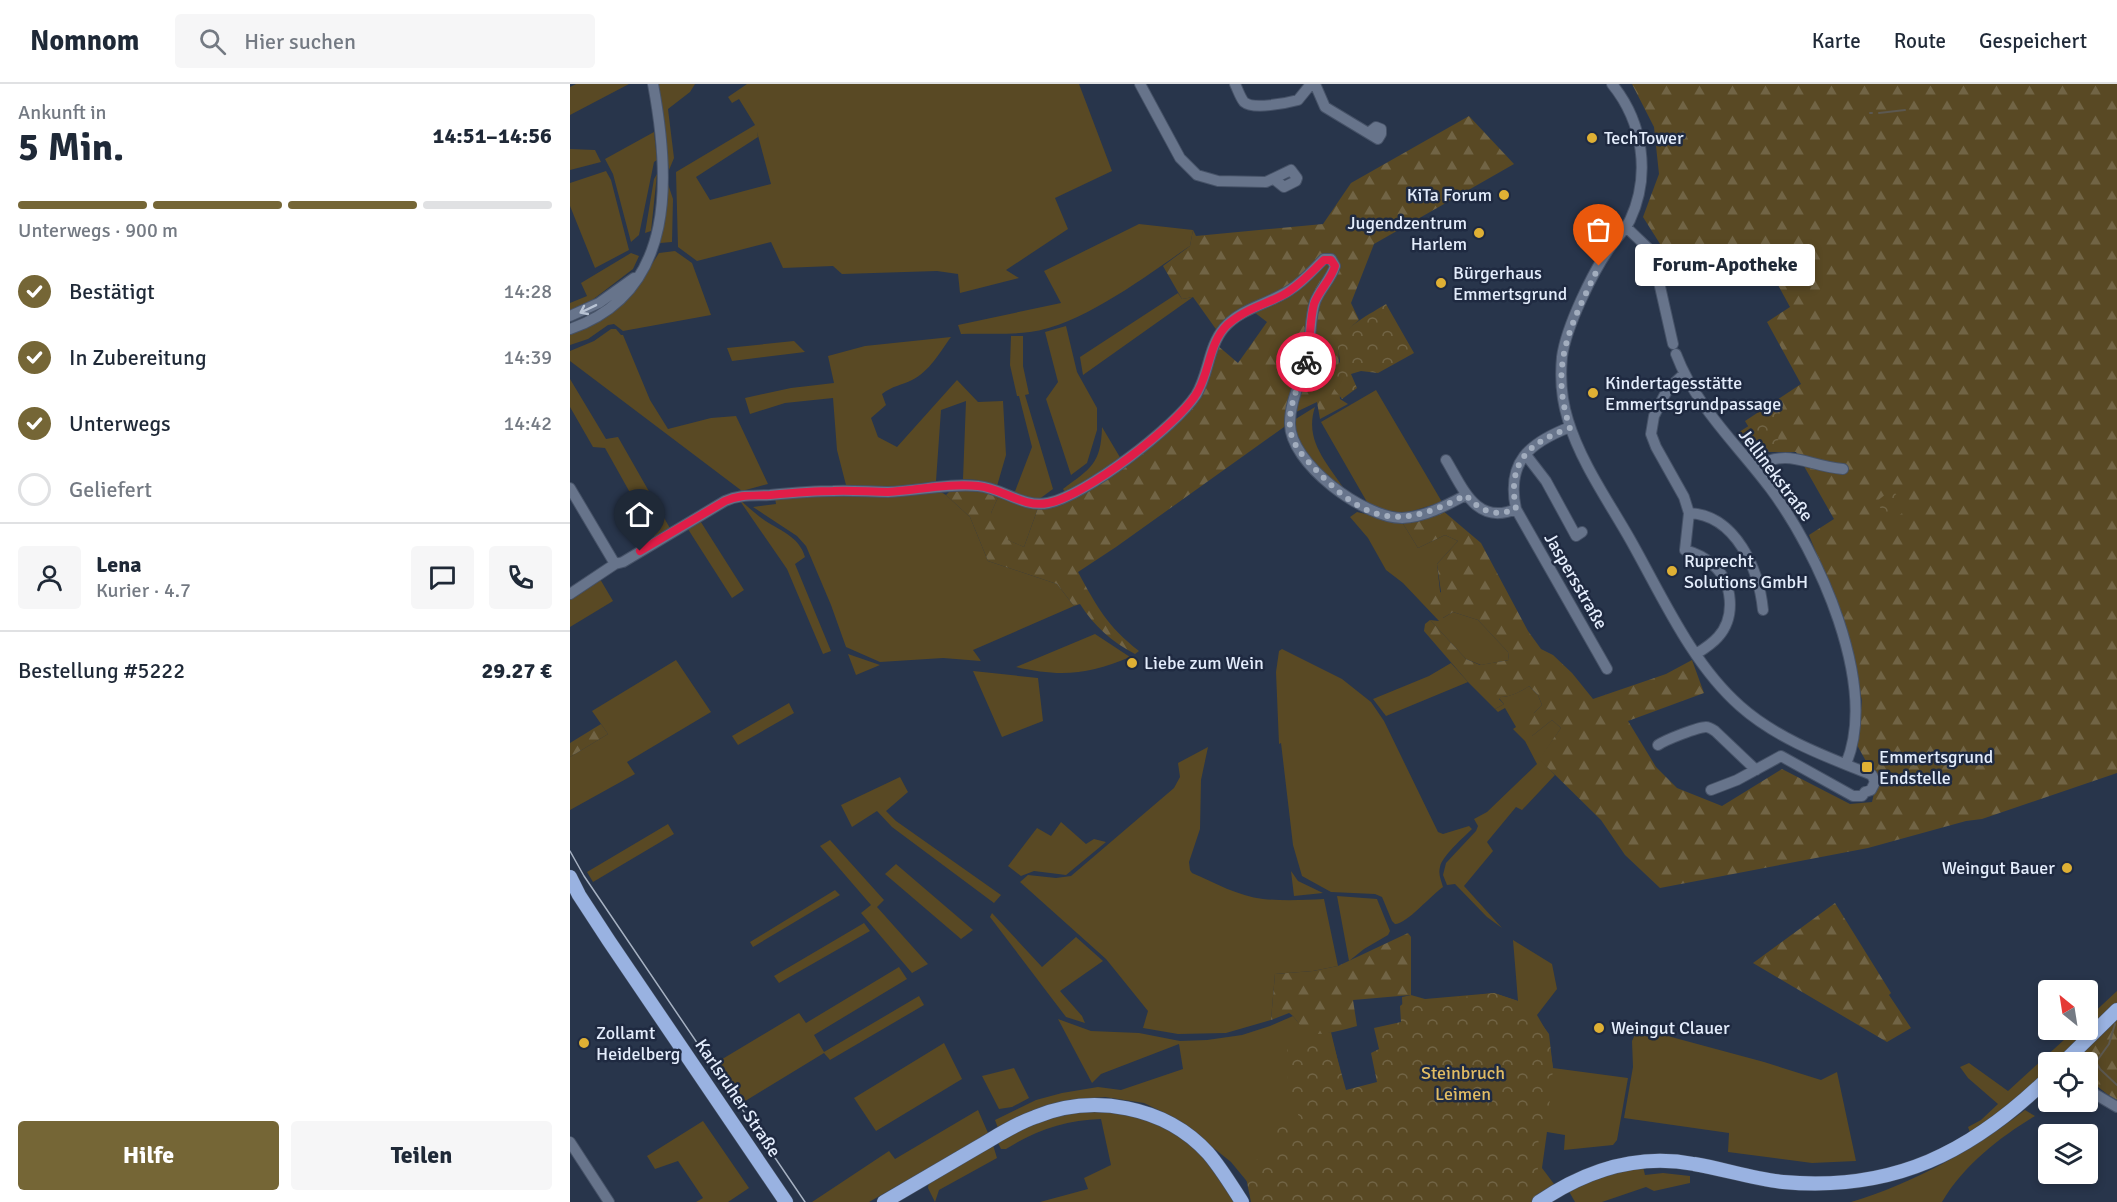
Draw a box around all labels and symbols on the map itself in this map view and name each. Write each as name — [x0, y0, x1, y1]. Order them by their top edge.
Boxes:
place label: TechTower — [1604, 127, 1684, 149]
marker: TechTower — [1585, 131, 1599, 145]
place label: KiTa Forum — [1407, 184, 1492, 206]
marker: KiTa Forum — [1497, 188, 1511, 202]
pin — [1573, 204, 1624, 266]
place label: Jugendzentrum Harlem — [1347, 212, 1467, 255]
marker: Jugendzentrum Harlem — [1472, 226, 1486, 240]
callout: Forum-Apotheke — [1635, 245, 1815, 287]
place label: Bürgerhaus Emmertsgrund — [1453, 262, 1567, 305]
marker: Bürgerhaus Emmertsgrund — [1434, 276, 1448, 290]
one-way arrow — [580, 303, 598, 315]
courier — [1276, 332, 1336, 392]
place label: Kindertagesstätte Emmertsgrundpassage — [1605, 372, 1781, 415]
marker: Kindertagesstätte Emmertsgrundpassage — [1586, 386, 1600, 400]
street label: Jellinekstraße — [1734, 424, 1818, 526]
pin — [614, 489, 665, 551]
street label: Jaspersstraße — [1540, 529, 1612, 633]
place label: Ruprecht Solutions GmbH — [1684, 550, 1808, 593]
marker: Ruprecht Solutions GmbH — [1665, 564, 1679, 578]
place label: Liebe zum Wein — [1144, 652, 1264, 674]
marker: Liebe zum Wein — [1125, 656, 1139, 670]
place label: Emmertsgrund Endstelle — [1879, 746, 1993, 789]
marker: Emmertsgrund Endstelle — [1860, 760, 1874, 774]
place label: Weingut Bauer — [1942, 857, 2055, 879]
marker: Weingut Bauer — [2060, 861, 2074, 875]
north arrow — [2038, 980, 2098, 1040]
place label: Weingut Clauer — [1611, 1017, 1730, 1039]
marker: Weingut Clauer — [1592, 1021, 1606, 1035]
place label: Zollamt Heidelberg — [596, 1022, 680, 1065]
street label: Karlsruher Straße — [690, 1035, 786, 1161]
marker: Zollamt Heidelberg — [577, 1036, 591, 1050]
park label: Steinbruch Leimen — [1421, 1062, 1505, 1105]

